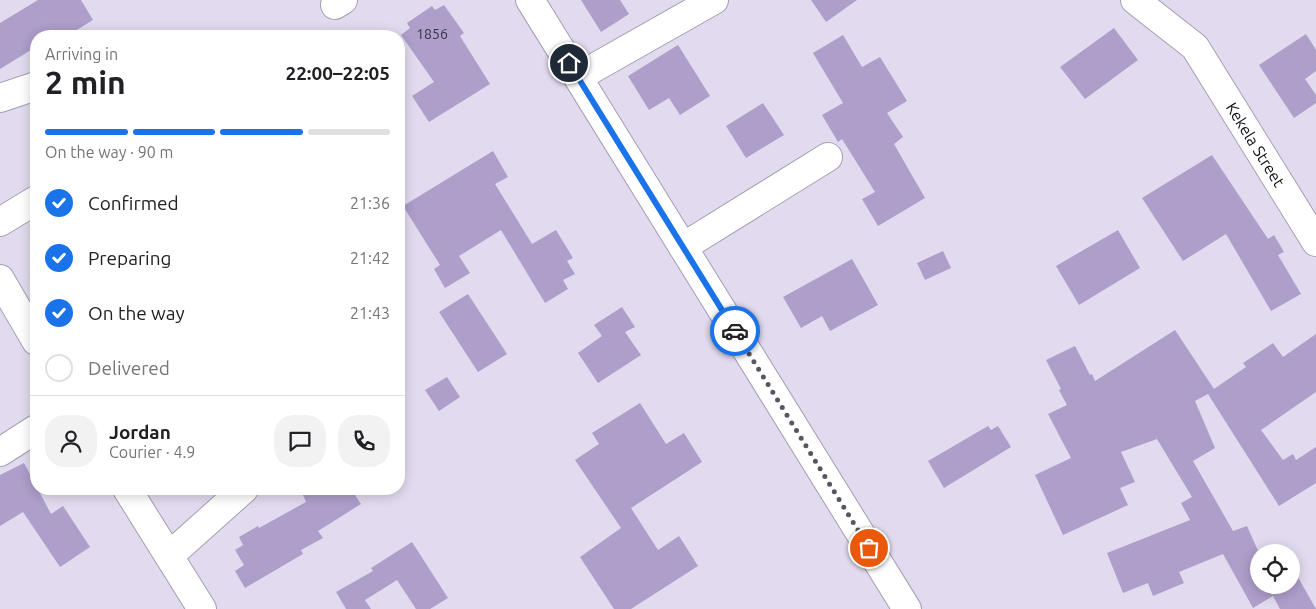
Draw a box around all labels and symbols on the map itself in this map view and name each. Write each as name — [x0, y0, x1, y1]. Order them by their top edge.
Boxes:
house number: 1856 — [416, 26, 448, 42]
pin — [548, 42, 590, 84]
street label: Kekela Street — [1223, 99, 1289, 191]
courier — [710, 306, 760, 356]
pin — [848, 527, 890, 569]

